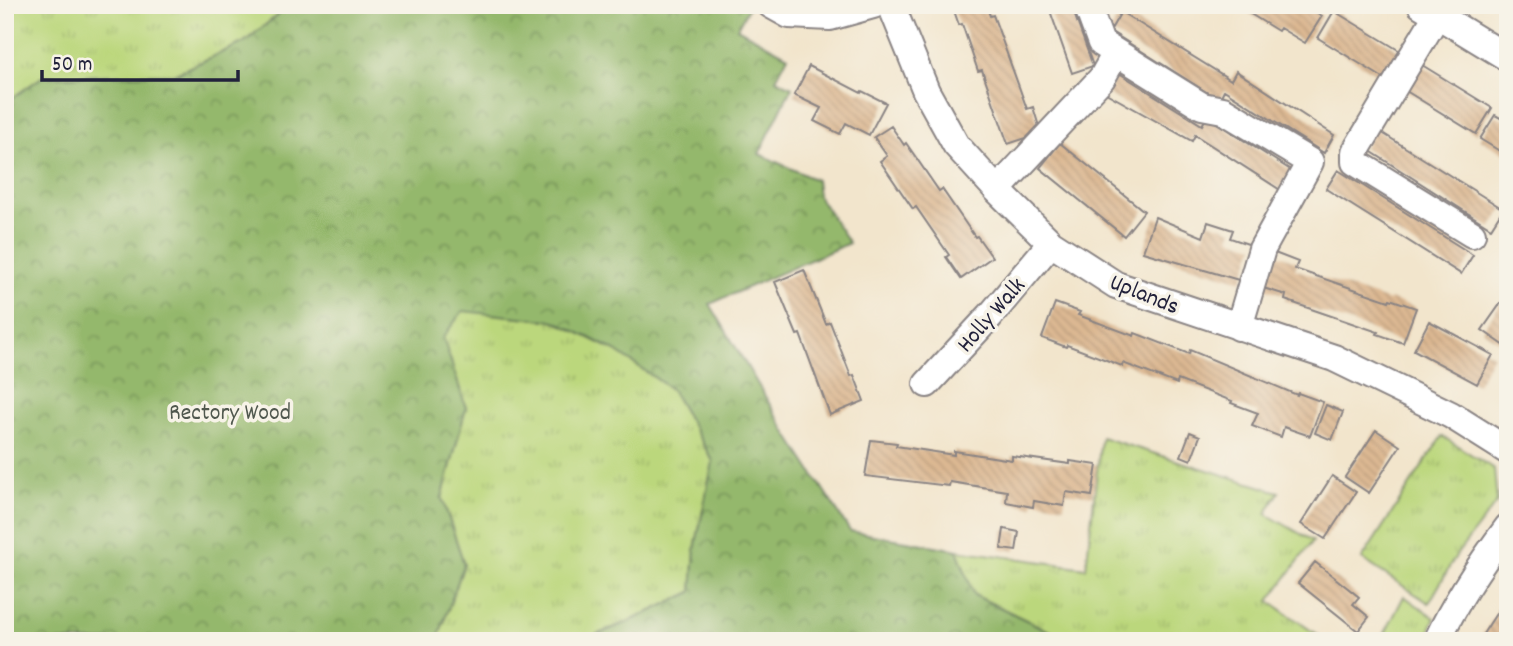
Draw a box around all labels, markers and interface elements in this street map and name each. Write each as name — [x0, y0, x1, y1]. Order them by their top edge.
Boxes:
scale bar — [42, 38, 238, 82]
text: 50 m — [52, 51, 92, 81]
street label: Uplands — [1104, 267, 1184, 325]
street label: Holly Walk — [950, 271, 1035, 361]
park label: Rectory Wood — [169, 397, 291, 431]

